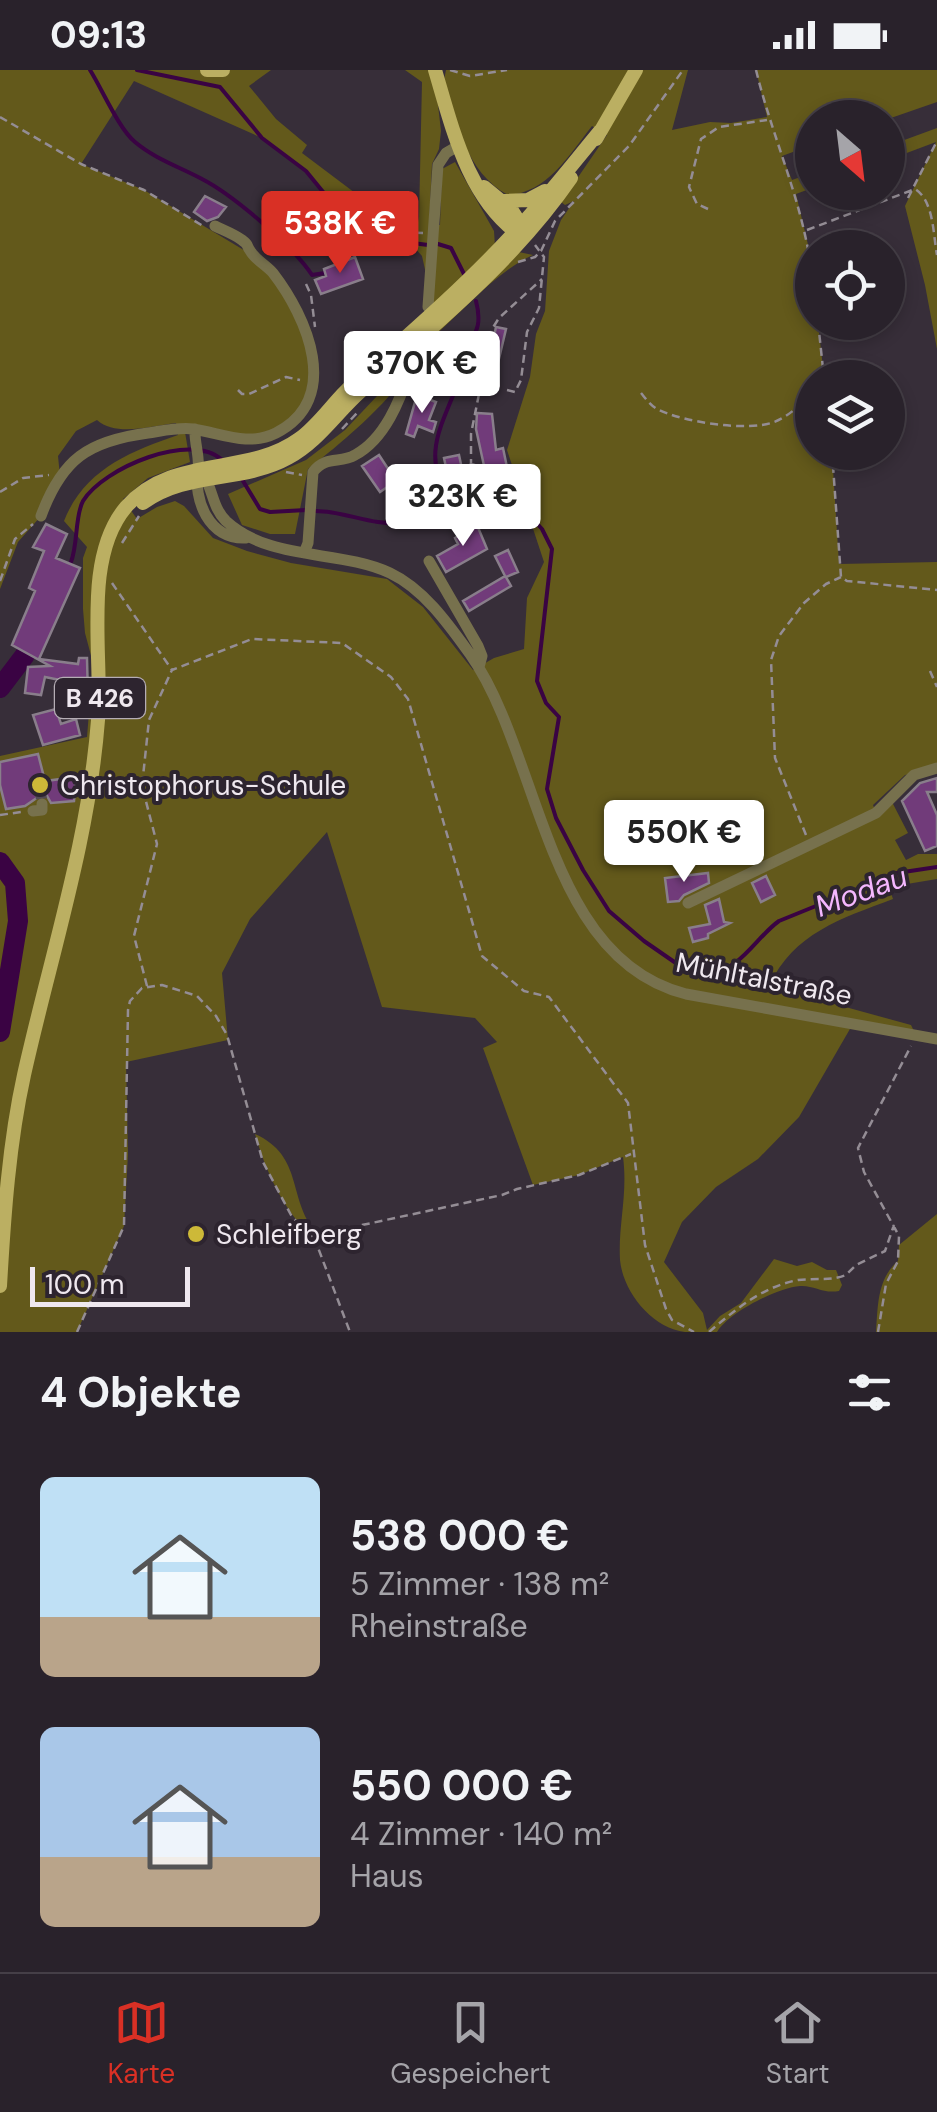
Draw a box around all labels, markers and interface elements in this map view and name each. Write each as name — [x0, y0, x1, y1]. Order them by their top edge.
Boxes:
text: 09:13 — [50, 10, 147, 60]
north arrow — [795, 100, 905, 210]
map controls — [795, 100, 905, 470]
pin: 538K € — [259, 191, 421, 276]
text: 538K € — [283, 202, 397, 244]
button: locate — [795, 230, 905, 340]
pin: 370K € — [341, 331, 503, 416]
text: 370K € — [366, 342, 478, 384]
button: layers — [795, 360, 905, 470]
pin: 323K € — [382, 464, 544, 549]
text: 323K € — [408, 475, 518, 517]
road number: B 426 — [55, 678, 145, 718]
place label: Christophorus-Schule — [60, 767, 346, 804]
marker: Christophorus-Schule — [29, 774, 51, 796]
pin: 550K € — [603, 800, 765, 885]
text: 550K € — [626, 811, 742, 853]
water label: Modau — [809, 856, 913, 926]
street label: Mühltalstraße — [673, 944, 855, 1014]
place label: Schleifberg — [216, 1216, 362, 1253]
marker: Schleifberg — [185, 1223, 207, 1245]
scale bar — [30, 1262, 190, 1306]
text: 100 m — [45, 1266, 124, 1303]
text: 4 Objekte — [40, 1365, 242, 1420]
icon: filters — [842, 1365, 897, 1420]
text: 538 000 € — [350, 1508, 570, 1563]
icon: home — [120, 1517, 240, 1637]
text: 5 Zimmer · 138 m² — [350, 1563, 609, 1605]
text: Rheinstraße — [350, 1605, 528, 1647]
text: 550 000 € — [350, 1758, 573, 1813]
icon: home — [120, 1767, 240, 1887]
text: 4 Zimmer · 140 m² — [350, 1813, 612, 1855]
text: Haus — [350, 1855, 424, 1897]
tab: Karte — [107, 1995, 175, 2092]
tab: Gespeichert — [390, 1995, 551, 2092]
tab: Start — [766, 1995, 830, 2092]

